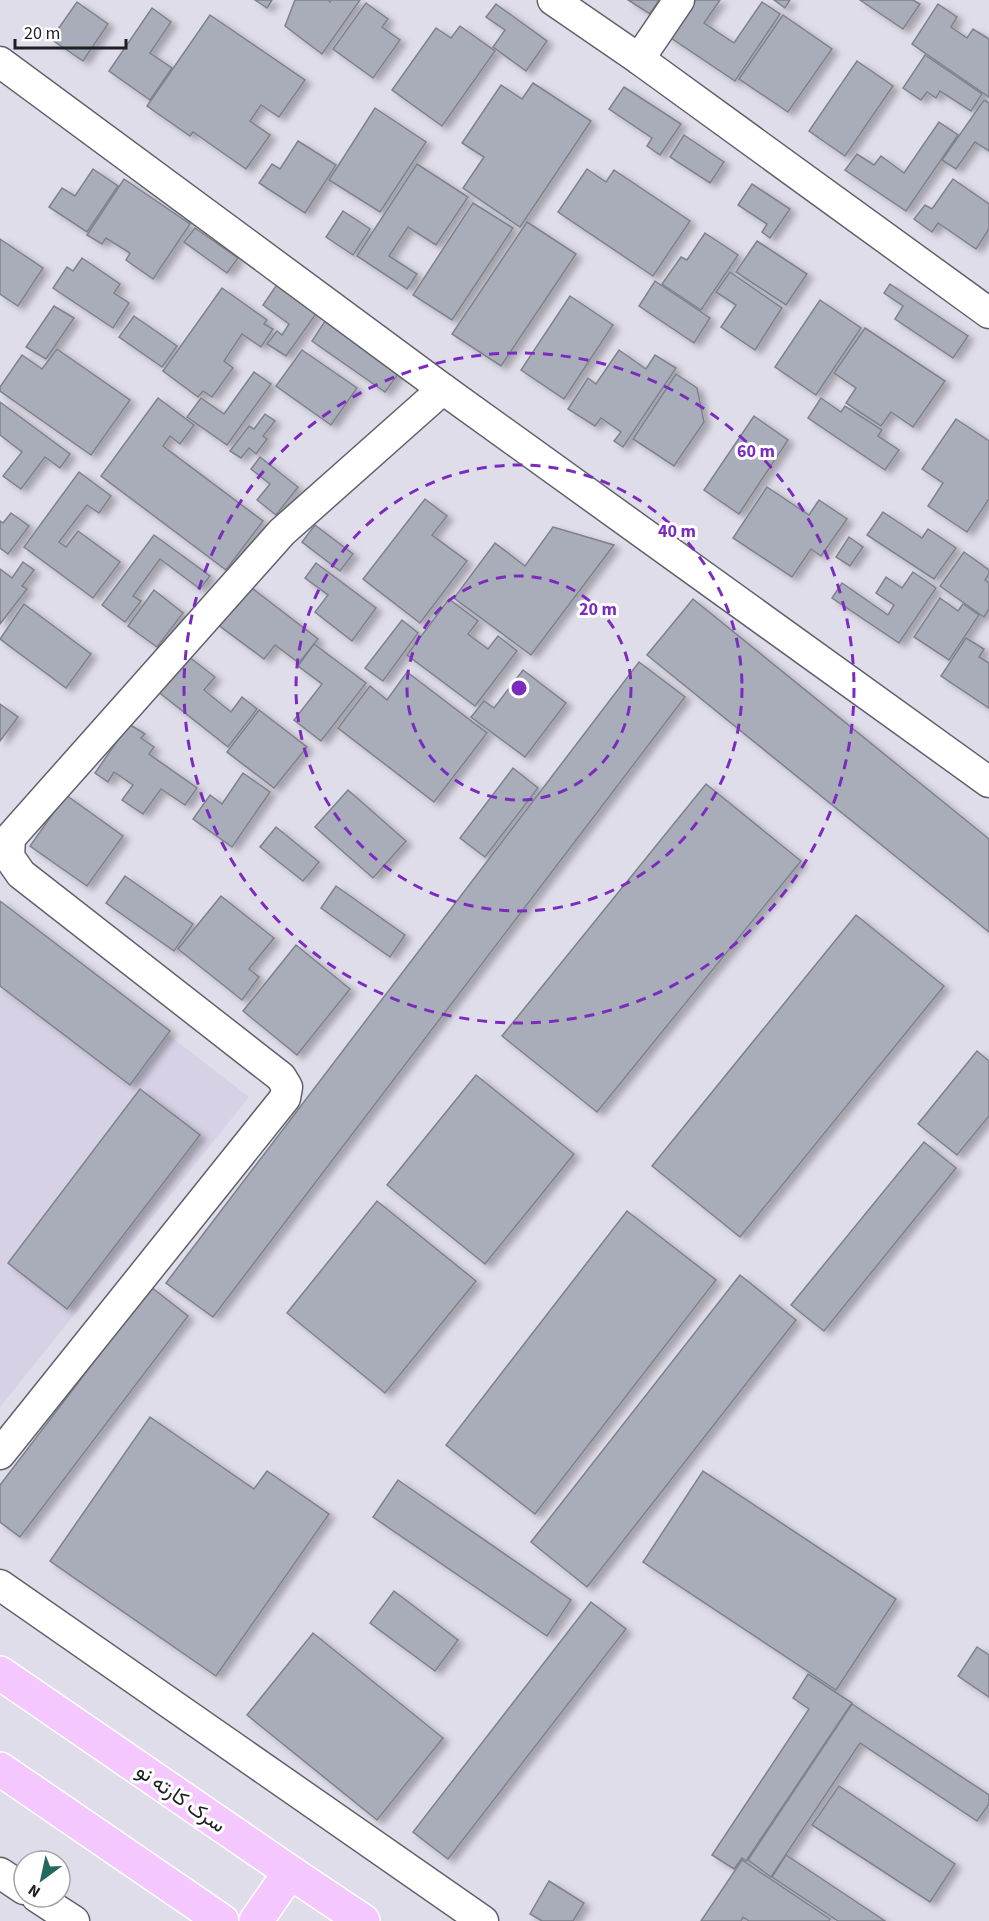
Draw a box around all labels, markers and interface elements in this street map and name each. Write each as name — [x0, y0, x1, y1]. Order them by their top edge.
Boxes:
scale bar — [15, 12, 126, 50]
text: 20 m — [24, 21, 60, 46]
text: 60 m — [737, 439, 775, 464]
text: 40 m — [658, 519, 696, 544]
text: 20 m — [579, 597, 617, 622]
centre of rings — [509, 678, 529, 698]
street label: سرک کارته نو — [130, 1756, 232, 1840]
north arrow — [12, 1849, 72, 1909]
text: N — [24, 1879, 45, 1903]

